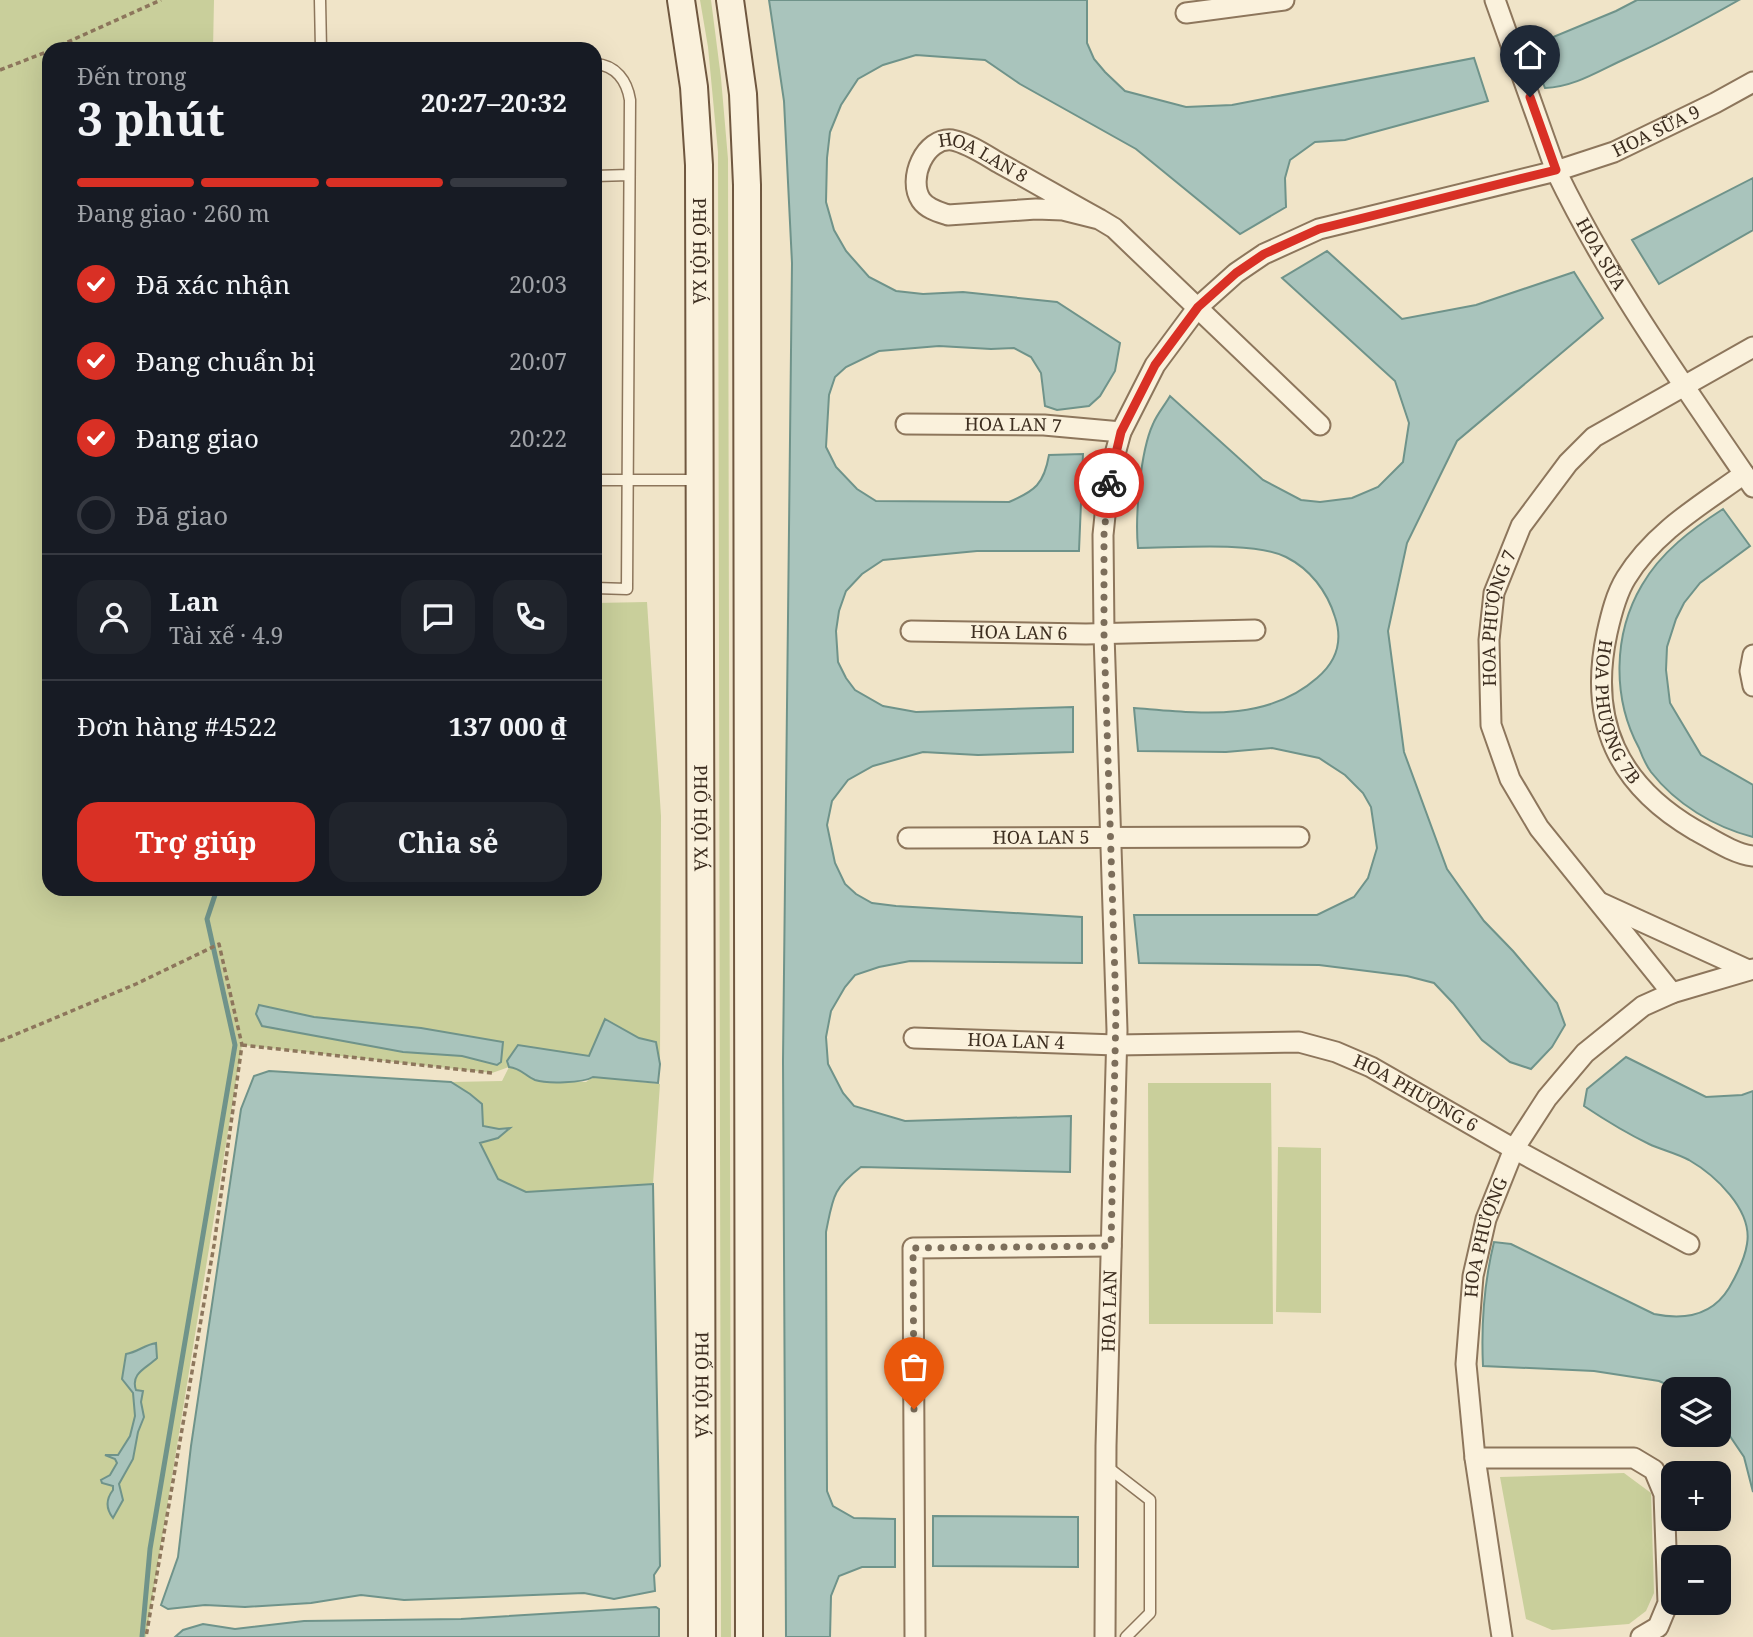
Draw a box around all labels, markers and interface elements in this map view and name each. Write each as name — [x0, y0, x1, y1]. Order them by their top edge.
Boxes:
pin — [1500, 25, 1560, 97]
icon: home — [1511, 36, 1549, 74]
text: Đến trong — [77, 60, 186, 92]
text: 20:27–20:32 — [421, 84, 567, 120]
text: 3 phút — [77, 87, 225, 149]
street label: HOA SỮA 9 — [1608, 99, 1704, 162]
street label: HOA LAN 8 — [936, 126, 1032, 187]
text: Đang giao · 260 m — [77, 197, 270, 229]
street label: PHỐ HỘI XÁ — [688, 197, 712, 305]
street label: HOA SỮA — [1571, 213, 1632, 295]
icon: check — [77, 265, 115, 303]
text: Đã xác nhận — [136, 266, 290, 302]
text: 20:03 — [509, 268, 567, 300]
icon: check — [77, 342, 115, 380]
text: Đang chuẩn bị — [136, 343, 315, 379]
text: 20:07 — [509, 345, 567, 377]
street label: HOA LAN 7 — [964, 411, 1063, 438]
icon: check — [77, 419, 115, 457]
text: Đang giao — [136, 420, 259, 456]
text: 20:22 — [509, 422, 567, 454]
courier — [1074, 448, 1144, 518]
icon: bike — [1090, 464, 1128, 502]
text: Đã giao — [136, 497, 228, 533]
street label: HOA PHƯỢNG 7 — [1476, 546, 1521, 687]
button: person — [77, 580, 151, 654]
button: chat — [401, 580, 475, 654]
button: phone — [493, 580, 567, 654]
text: Lan — [169, 583, 219, 619]
text: Tài xế · 4.9 — [169, 619, 283, 651]
street label: HOA LAN 6 — [970, 619, 1068, 645]
street label: HOA PHƯỢNG 7B — [1590, 638, 1646, 789]
text: Đơn hàng #4522 — [77, 708, 277, 744]
text: 137 000 ₫ — [448, 708, 567, 744]
street label: PHỐ HỘI XÁ — [689, 764, 713, 872]
button: Trợ giúp — [77, 802, 315, 882]
button: Chia sẻ — [329, 802, 567, 882]
street label: HOA LAN 5 — [992, 825, 1090, 849]
street label: HOA LAN 4 — [967, 1027, 1065, 1054]
street label: HOA PHƯỢNG 6 — [1350, 1048, 1482, 1137]
street label: HOA PHƯỢNG — [1458, 1173, 1513, 1299]
street label: HOA LAN — [1095, 1269, 1122, 1352]
street label: PHỐ HỘI XÁ — [690, 1331, 715, 1439]
pin — [884, 1337, 944, 1409]
icon: bag — [895, 1348, 933, 1386]
map controls — [1661, 1377, 1731, 1615]
button: layers — [1661, 1377, 1731, 1447]
button: + — [1661, 1461, 1731, 1531]
button: − — [1661, 1545, 1731, 1615]

